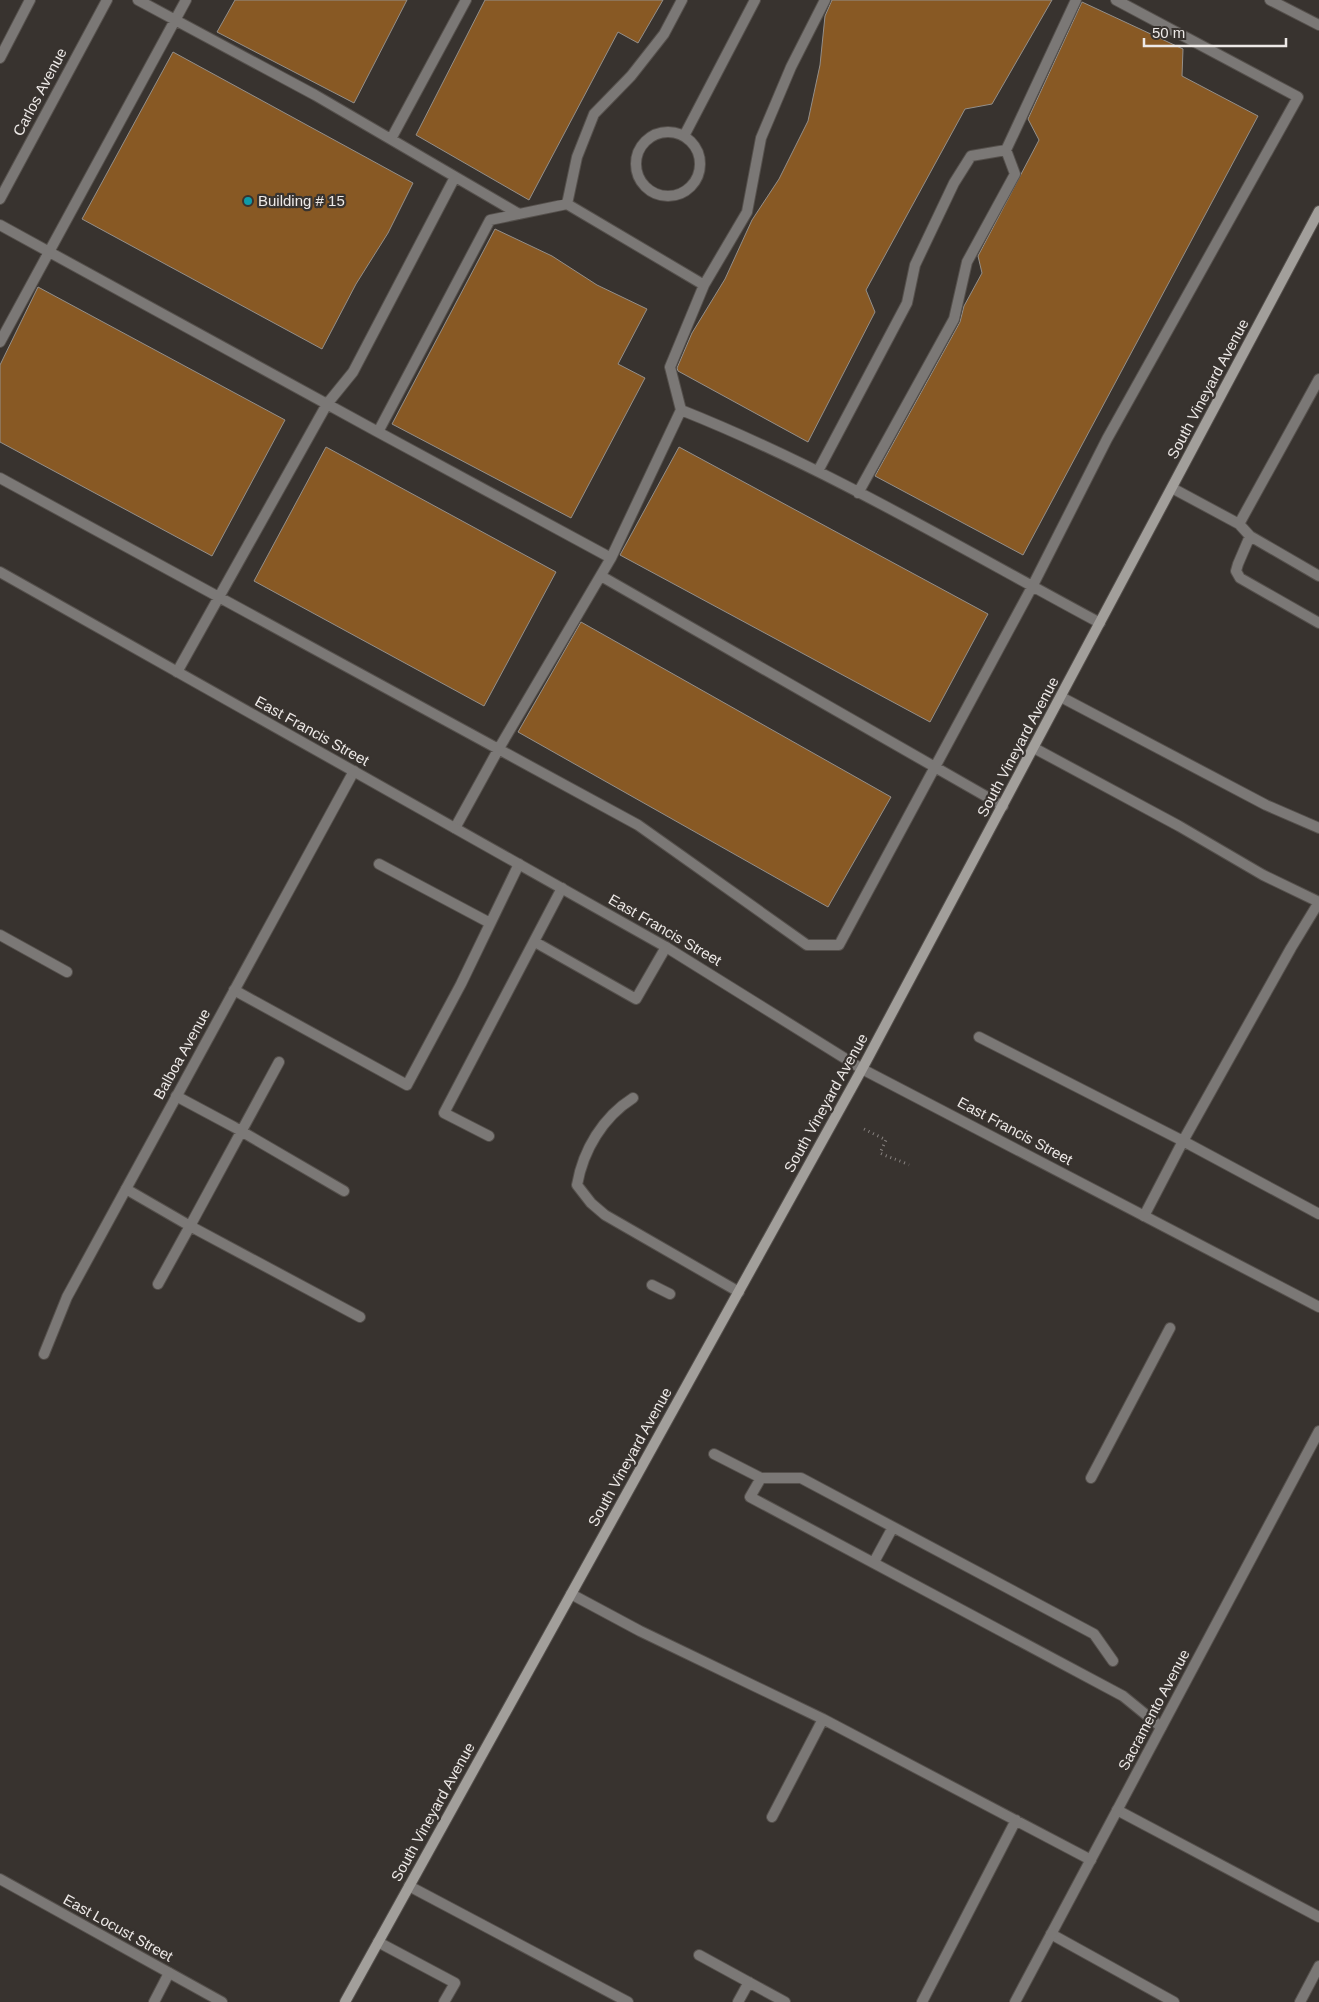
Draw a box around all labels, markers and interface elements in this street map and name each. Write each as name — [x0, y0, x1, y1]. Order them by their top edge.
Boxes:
scale bar — [1144, 15, 1286, 47]
text: 50 m — [1152, 24, 1185, 41]
street label: Carlos Avenue — [9, 45, 70, 139]
place label: Building # 15 — [258, 192, 345, 209]
marker: Building # 15 — [242, 195, 254, 207]
street label: South Vineyard Avenue — [1163, 316, 1252, 462]
street label: South Vineyard Avenue — [973, 674, 1062, 820]
street label: East Francis Street — [252, 692, 373, 769]
street label: East Francis Street — [606, 890, 725, 969]
street label: Balboa Avenue — [150, 1006, 213, 1102]
street label: South Vineyard Avenue — [780, 1030, 871, 1175]
street label: East Francis Street — [955, 1093, 1076, 1168]
street label: South Vineyard Avenue — [584, 1384, 675, 1529]
street label: Sacramento Avenue — [1114, 1646, 1193, 1773]
street label: South Vineyard Avenue — [387, 1739, 478, 1884]
street label: East Locust Street — [61, 1890, 177, 1965]

